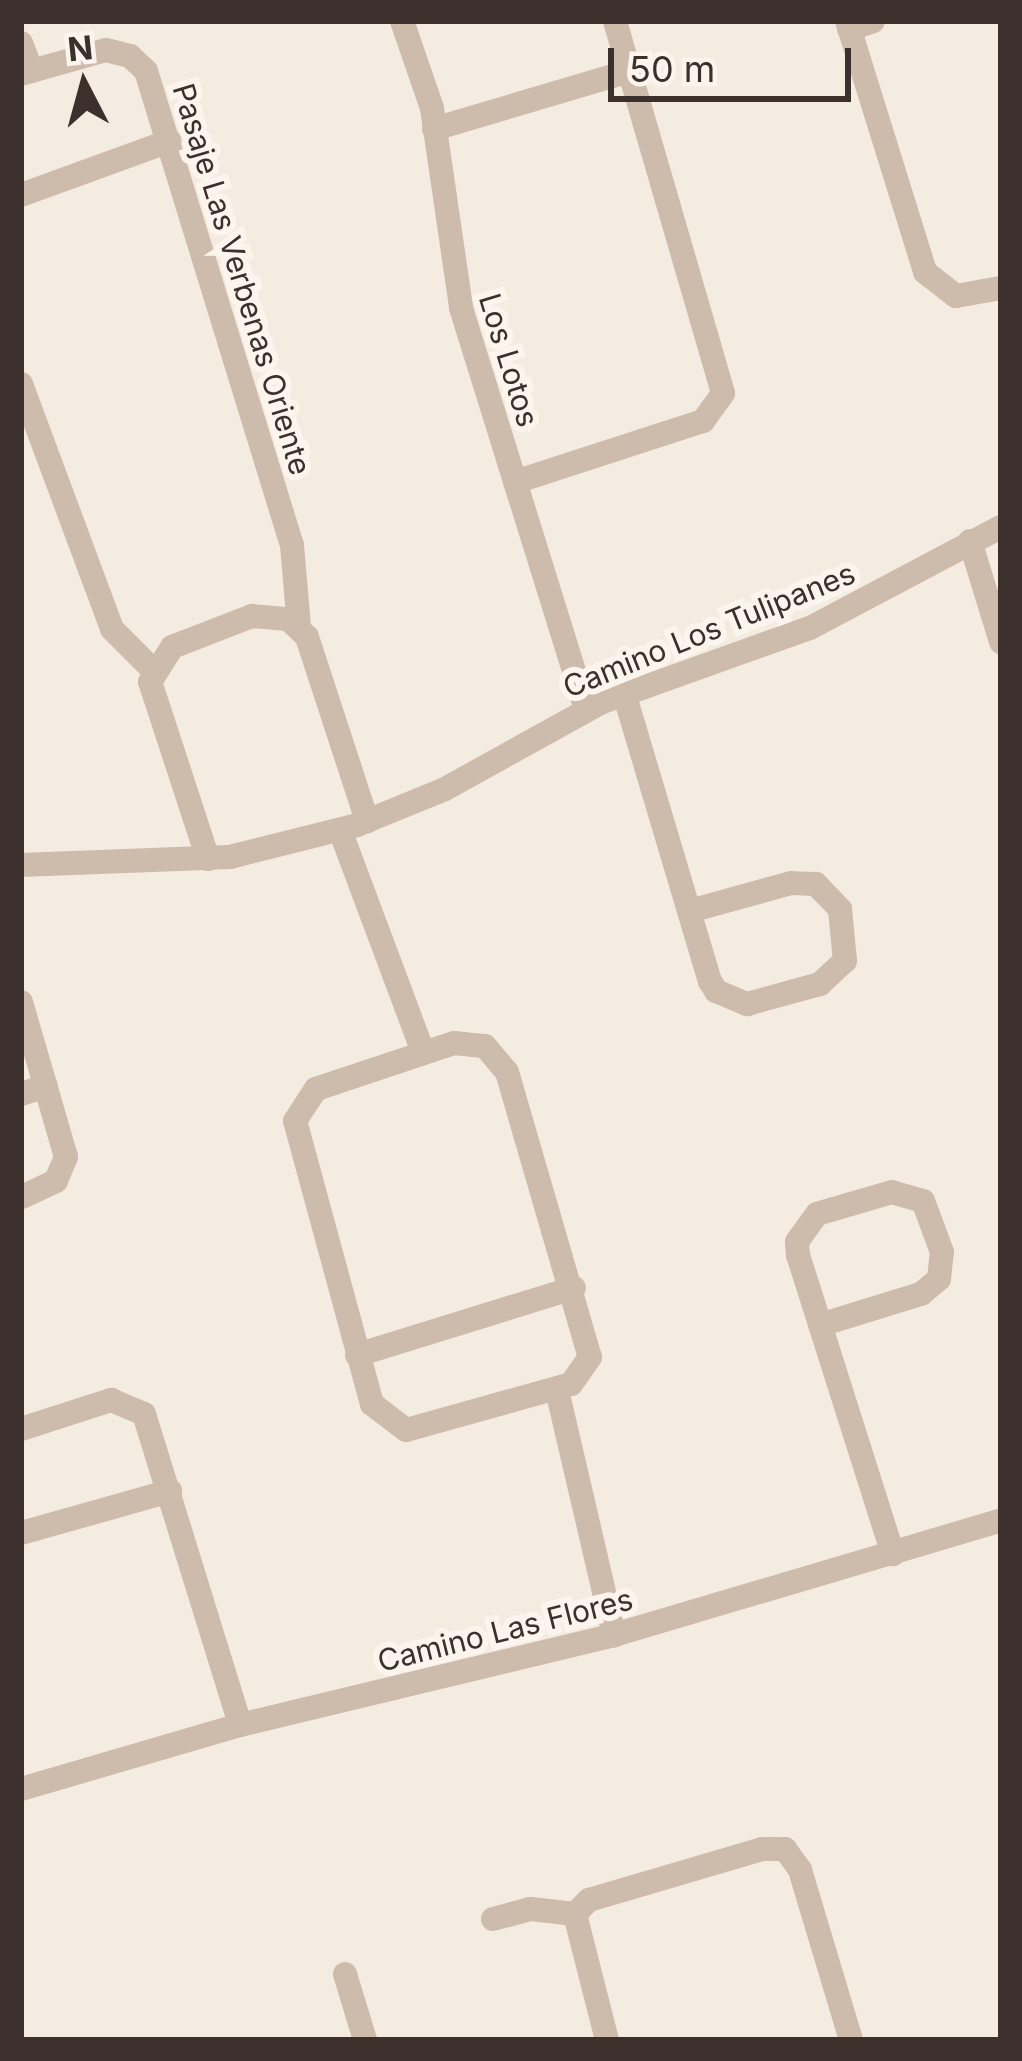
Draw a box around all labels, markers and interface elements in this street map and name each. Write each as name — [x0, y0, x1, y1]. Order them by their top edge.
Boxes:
north arrow — [24, 24, 144, 144]
scale bar — [614, 24, 857, 98]
text: N — [66, 27, 95, 69]
text: 50 m — [629, 47, 715, 91]
street label: Pasaje Las Verbenas Oriente — [165, 79, 319, 479]
street label: Los Lotos — [472, 289, 546, 431]
street label: Camino Los Tulipanes — [558, 555, 860, 705]
street label: Camino Las Flores — [374, 1581, 636, 1679]

